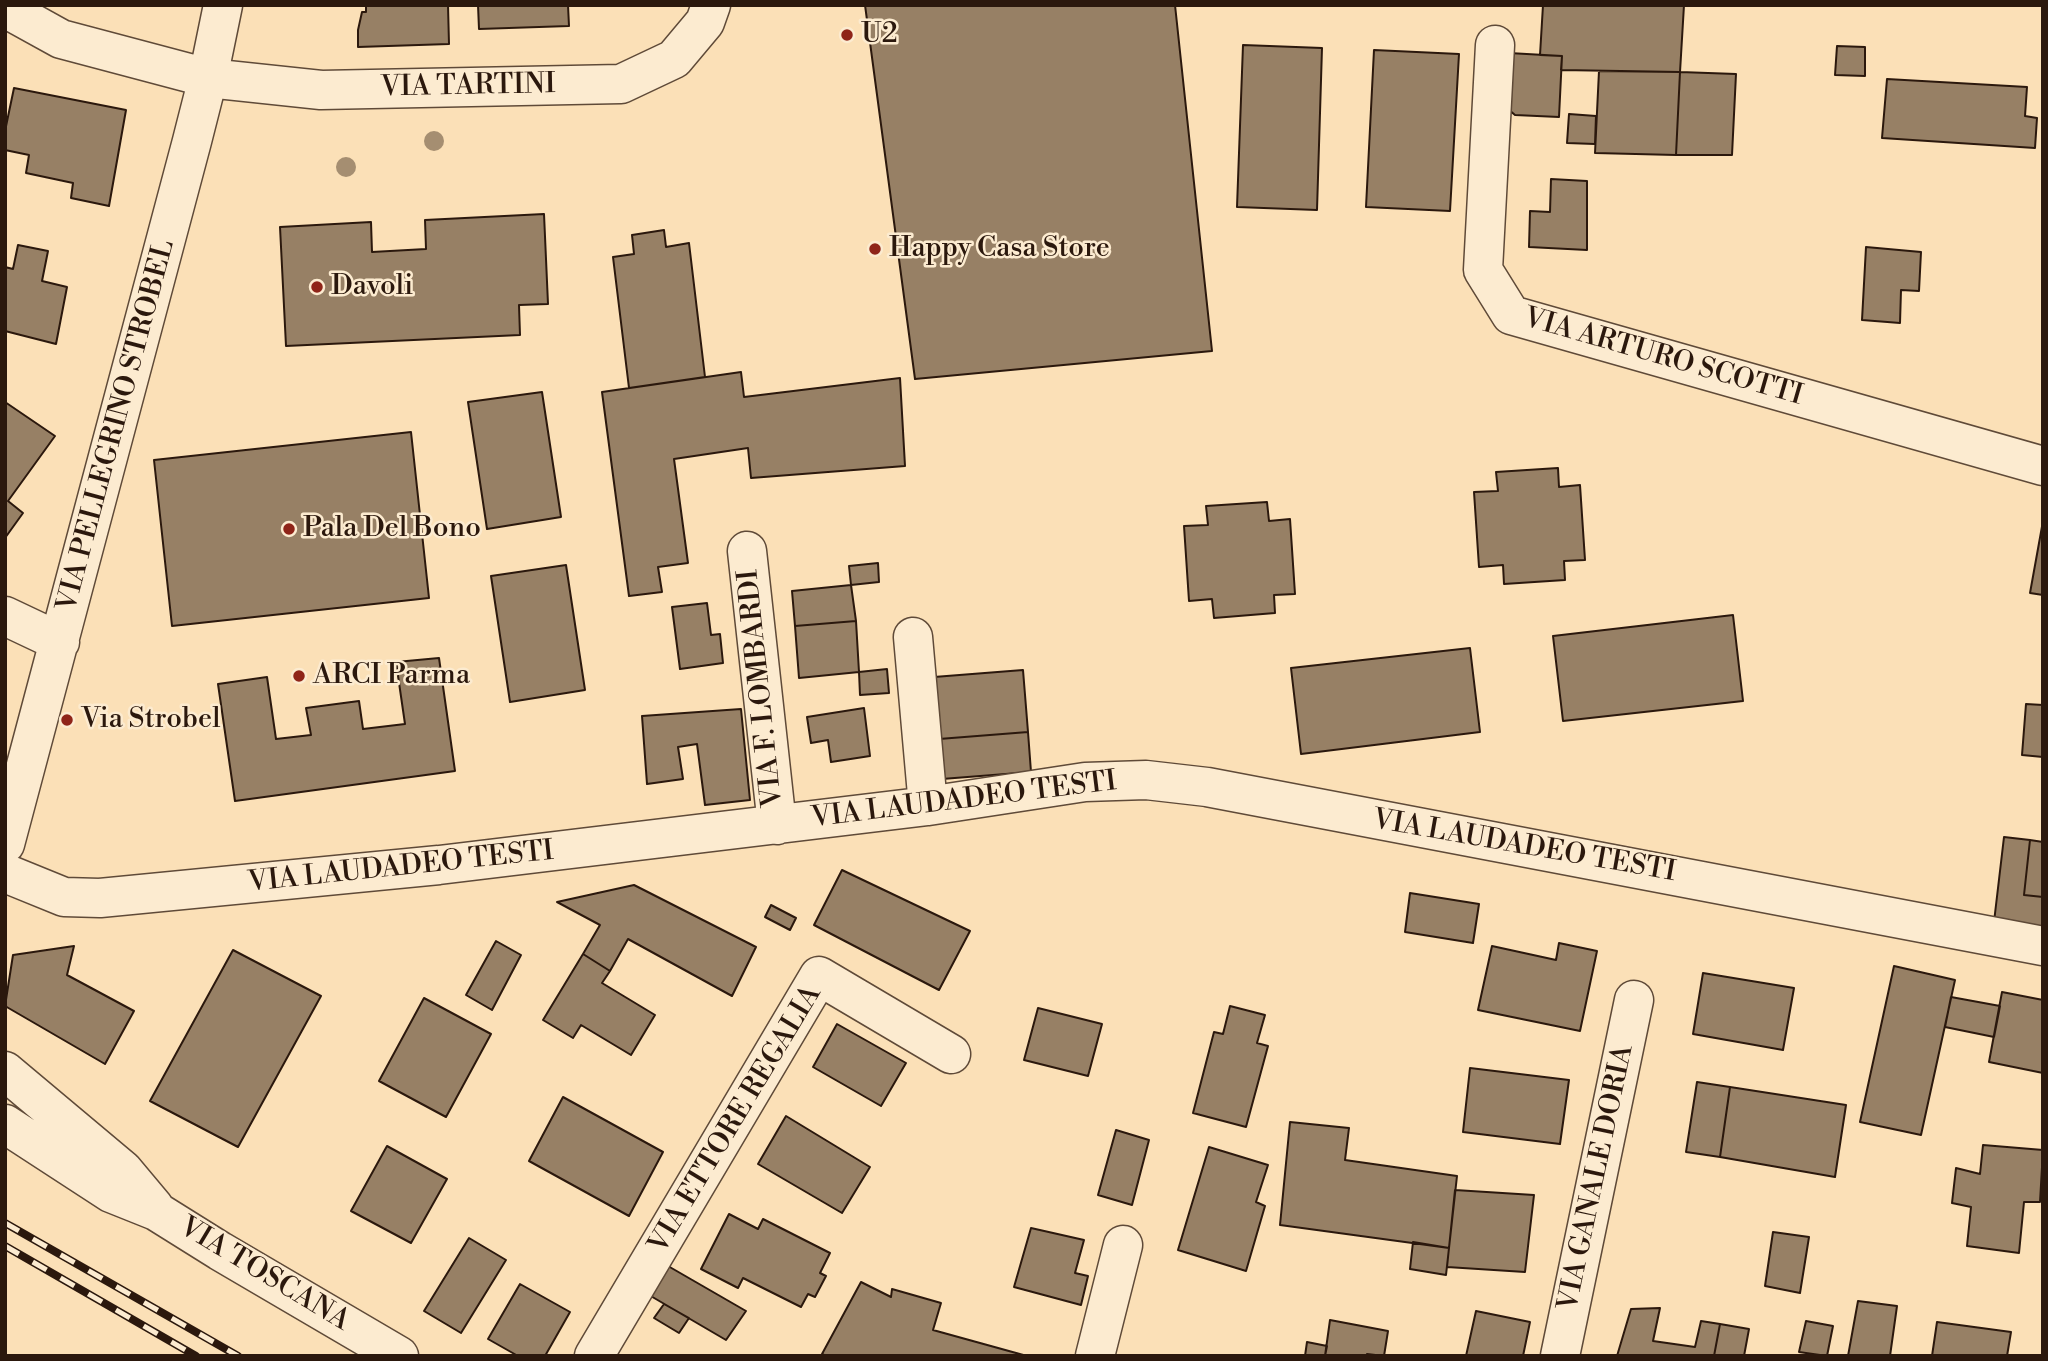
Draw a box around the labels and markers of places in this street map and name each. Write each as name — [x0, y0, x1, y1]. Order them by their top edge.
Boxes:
place label: U2 — [861, 18, 898, 52]
marker: U2 — [839, 27, 855, 43]
place label: Happy Casa Store — [889, 232, 1110, 266]
marker: Happy Casa Store — [867, 241, 883, 257]
place label: Davoli — [331, 270, 413, 304]
marker: Davoli — [309, 279, 325, 295]
place label: Pala Del Bono — [303, 512, 481, 546]
marker: Pala Del Bono — [281, 521, 297, 537]
place label: ARCI Parma — [313, 659, 470, 693]
marker: ARCI Parma — [291, 668, 307, 684]
place label: Via Strobel — [81, 703, 220, 737]
marker: Via Strobel — [59, 712, 75, 728]

